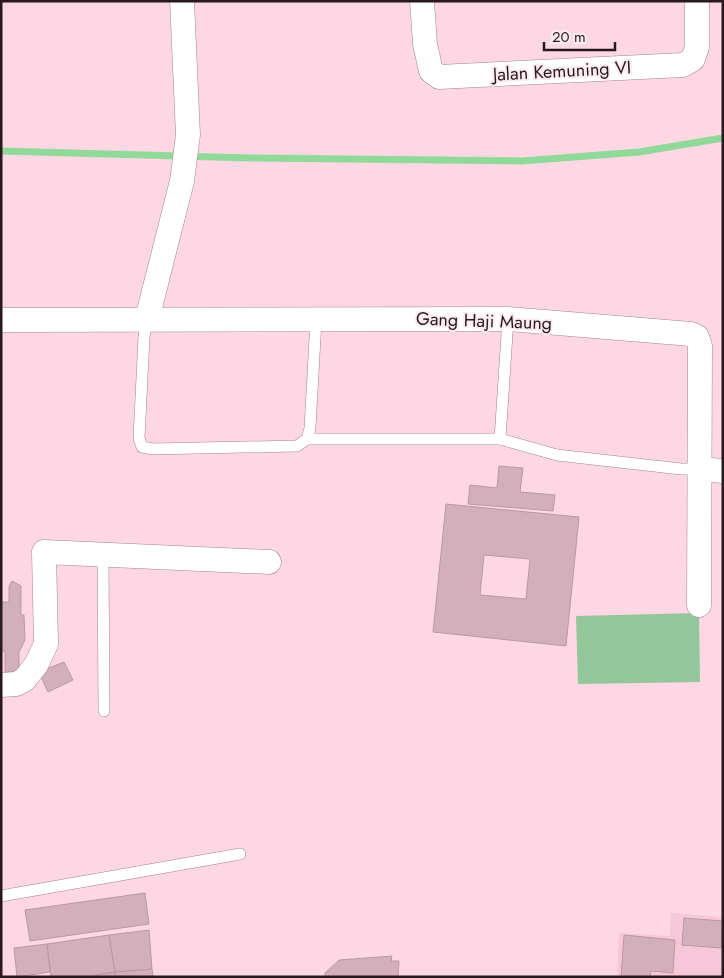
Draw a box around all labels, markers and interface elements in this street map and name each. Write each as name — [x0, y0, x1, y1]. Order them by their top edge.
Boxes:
scale bar — [544, 20, 615, 52]
text: 20 m — [552, 26, 586, 48]
street label: Jalan Kemuning VI — [490, 54, 632, 88]
street label: Gang Haji Maung — [415, 306, 553, 336]

